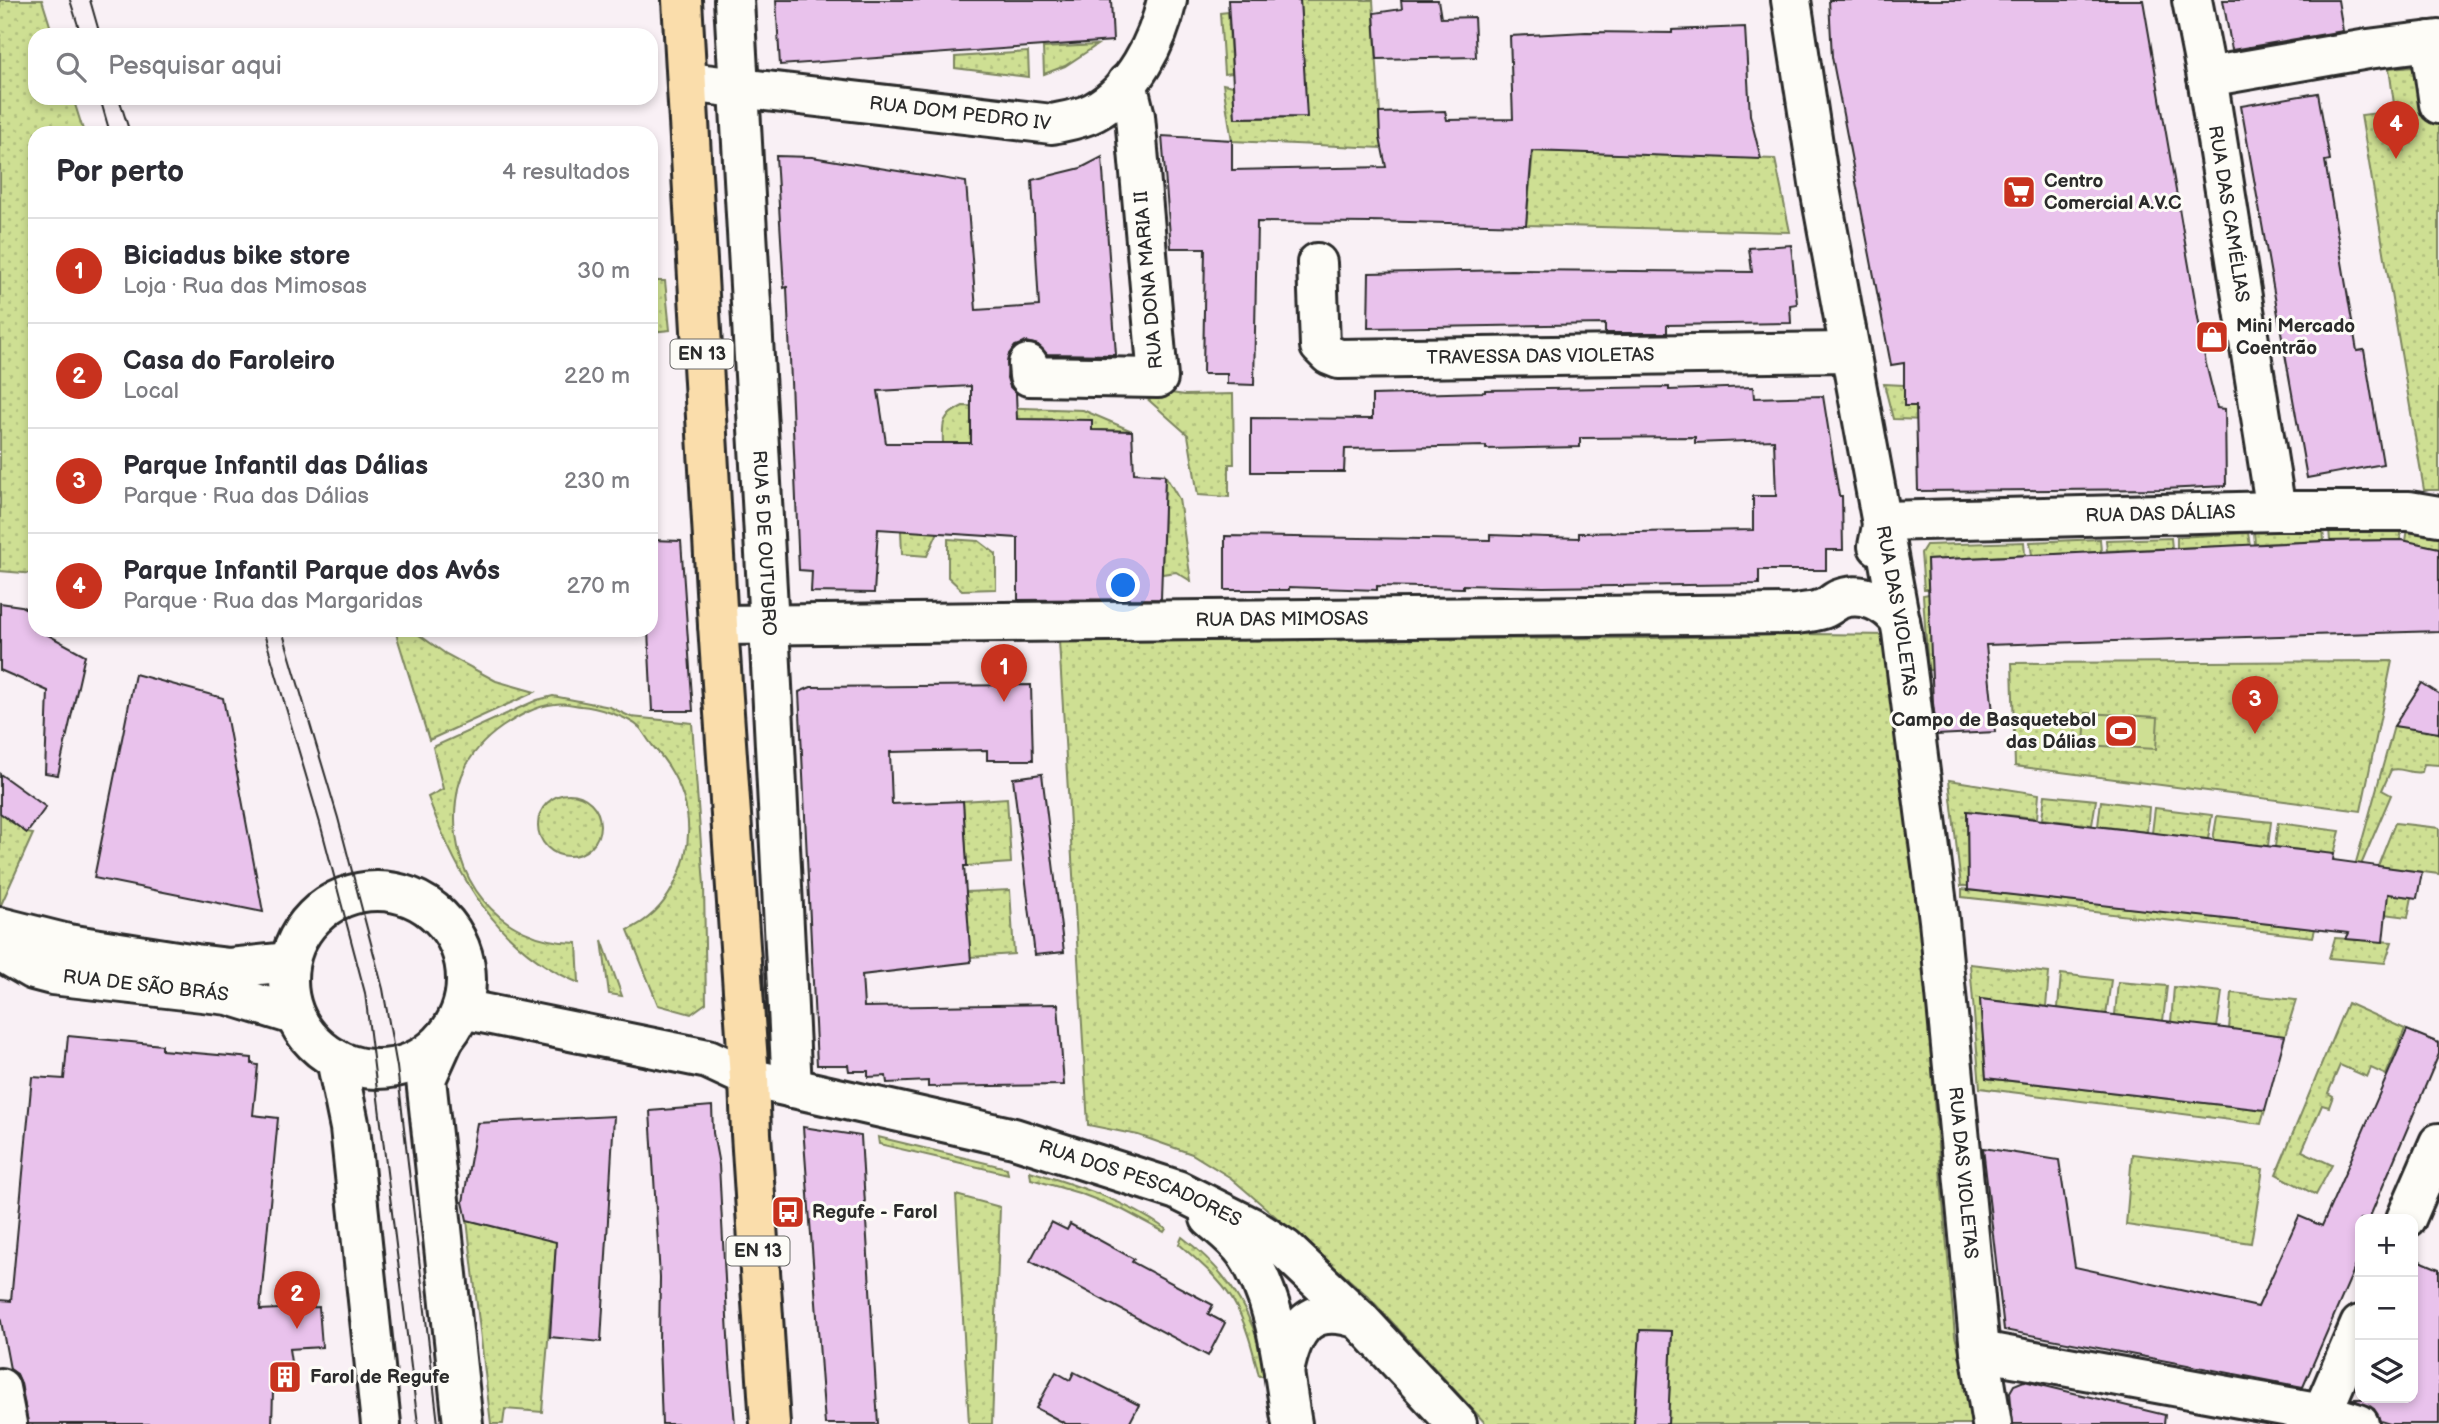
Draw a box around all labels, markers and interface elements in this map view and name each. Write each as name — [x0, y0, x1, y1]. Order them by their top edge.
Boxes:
search box — [28, 28, 658, 105]
icon: search — [52, 48, 90, 86]
text: Pesquisar aqui — [108, 51, 282, 82]
street label: RUA DOM PEDRO IV — [868, 92, 1052, 135]
pin: 4 — [2373, 101, 2419, 159]
street label: RUA DAS CAMÉLIAS — [2203, 124, 2254, 304]
text: Por perto — [56, 154, 184, 190]
text: 4 resultados — [502, 158, 630, 186]
place label: Centro Comercial A.V.C — [2044, 170, 2182, 215]
supermarket icon: Centro Comercial A.V.C — [2000, 173, 2038, 211]
street label: RUA DONA MARIA II — [1130, 190, 1168, 370]
text: Biciadus bike store — [123, 241, 350, 272]
text: 1 — [74, 257, 84, 285]
text: 30 m — [577, 257, 630, 285]
text: Loja · Rua das Mimosas — [123, 272, 367, 300]
place label: Mini Mercado Coentrão — [2236, 315, 2355, 360]
shop icon: Mini Mercado Coentrão — [2193, 318, 2231, 356]
road number: EN 13 — [670, 340, 734, 368]
street label: TRAVESSA DAS VIOLETAS — [1426, 343, 1655, 369]
text: Casa do Faroleiro — [123, 346, 335, 377]
text: 2 — [72, 362, 86, 390]
text: 220 m — [564, 362, 630, 390]
text: Local — [123, 377, 179, 405]
street label: RUA 5 DE OUTUBRO — [748, 450, 781, 637]
text: Parque Infantil das Dálias — [123, 451, 428, 482]
text: 3 — [72, 467, 86, 495]
text: 230 m — [564, 467, 630, 495]
text: Parque · Rua das Dálias — [123, 482, 369, 510]
street label: RUA DAS DÁLIAS — [2085, 501, 2236, 527]
street label: RUA DAS VIOLETAS — [1871, 524, 1922, 698]
text: Parque Infantil Parque dos Avós — [123, 556, 500, 587]
your location — [1106, 568, 1140, 602]
text: 4 — [72, 572, 86, 600]
text: 270 m — [566, 572, 630, 600]
text: Parque · Rua das Margaridas — [123, 587, 423, 615]
street label: RUA DAS MIMOSAS — [1195, 607, 1369, 632]
pin: 1 — [981, 644, 1027, 702]
pin: 3 — [2232, 676, 2278, 734]
place label: Campo de Basquetebol das Dálias — [1891, 709, 2096, 754]
sports icon: Campo de Basquetebol das Dálias — [2102, 712, 2140, 750]
street label: RUA DE SÃO BRÁS — [62, 965, 230, 1006]
street label: RUA DAS VIOLETAS — [1943, 1086, 1983, 1260]
street label: RUA DOS PESCADORES — [1036, 1135, 1245, 1232]
bus stop icon: Regufe - Farol — [769, 1193, 807, 1231]
place label: Regufe - Farol — [812, 1201, 937, 1224]
map controls — [2355, 1214, 2418, 1403]
button: + — [2355, 1214, 2418, 1277]
road number: EN 13 — [726, 1236, 790, 1266]
pin: 2 — [274, 1271, 320, 1329]
button: − — [2355, 1277, 2418, 1340]
button: layers — [2355, 1340, 2418, 1403]
building icon: Farol de Regufe — [266, 1358, 304, 1396]
place label: Farol de Regufe — [310, 1366, 450, 1389]

